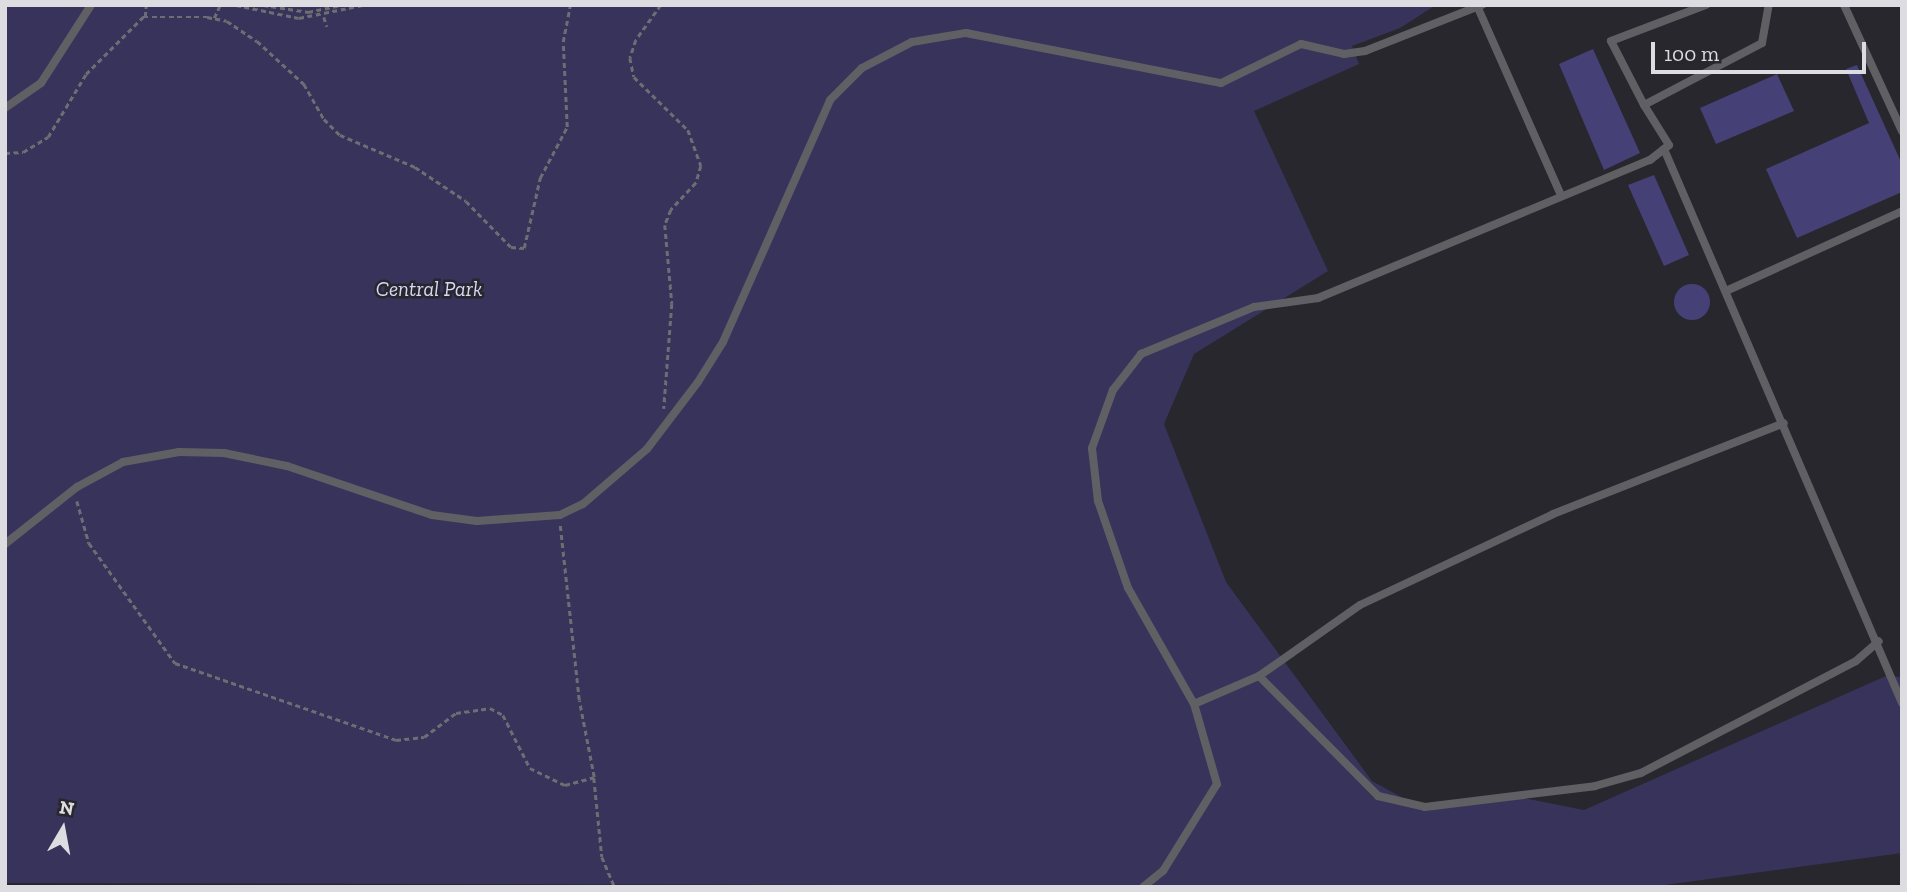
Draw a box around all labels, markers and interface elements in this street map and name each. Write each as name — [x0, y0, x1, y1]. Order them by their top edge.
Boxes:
scale bar — [1655, 28, 1870, 72]
text: 100 m — [1664, 41, 1719, 66]
park label: Central Park — [376, 276, 482, 302]
north arrow — [28, 794, 98, 864]
text: N — [58, 795, 76, 820]

